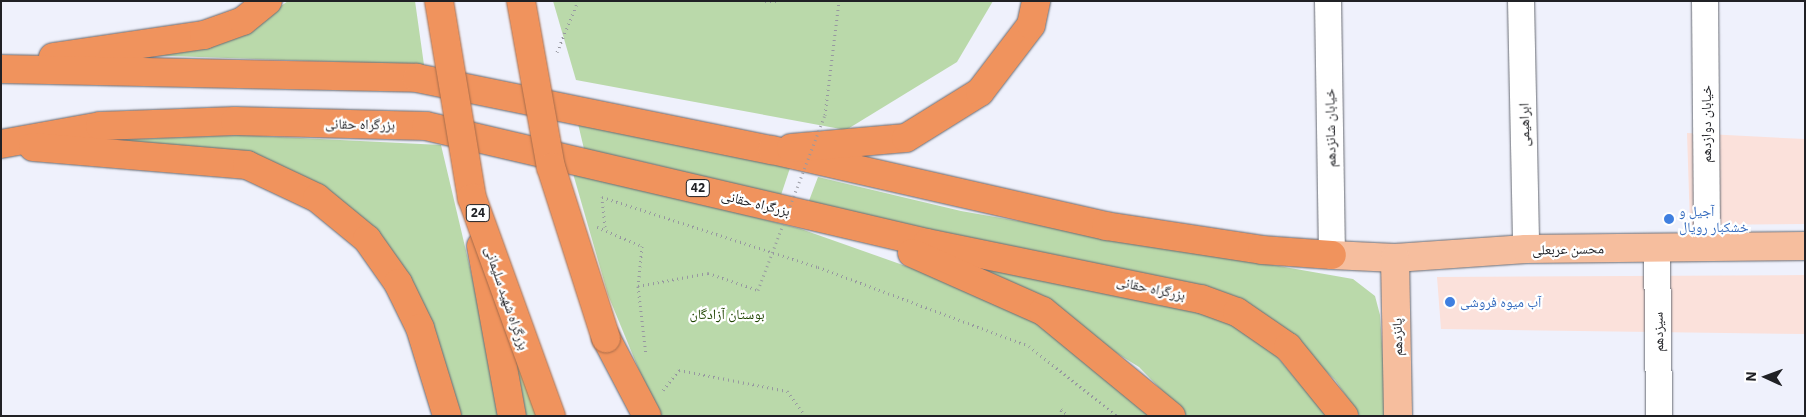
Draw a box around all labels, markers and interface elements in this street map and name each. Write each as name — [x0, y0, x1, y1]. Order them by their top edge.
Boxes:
street label: خیابان دوازدهم — [1698, 85, 1714, 163]
street label: خیابان شانزدهم — [1321, 88, 1339, 168]
street label: ابراهیمی — [1515, 103, 1533, 147]
street label: بزرگراه حقانی — [325, 115, 395, 133]
road number: 42 — [686, 178, 710, 198]
street label: بزرگراه حقانی — [720, 186, 792, 220]
place label: آجیل و خشکبار رویال — [1679, 203, 1749, 236]
road number: 24 — [466, 204, 490, 222]
marker: آجیل و خشکبار رویال — [1663, 213, 1675, 225]
street label: محسن عربعلی — [1532, 240, 1604, 258]
street label: بزرگراه شهید سلیمانی — [481, 244, 533, 352]
street label: بزرگراه حقانی — [1115, 273, 1187, 303]
place label: آب میوه فروشی — [1460, 294, 1541, 310]
marker: آب میوه فروشی — [1444, 296, 1456, 308]
park label: بوستان آزادگان — [689, 306, 765, 322]
street label: سیزدهم — [1649, 312, 1667, 352]
street label: پانزدهم — [1388, 318, 1406, 356]
north arrow — [1741, 352, 1791, 402]
text: N — [1742, 371, 1760, 382]

